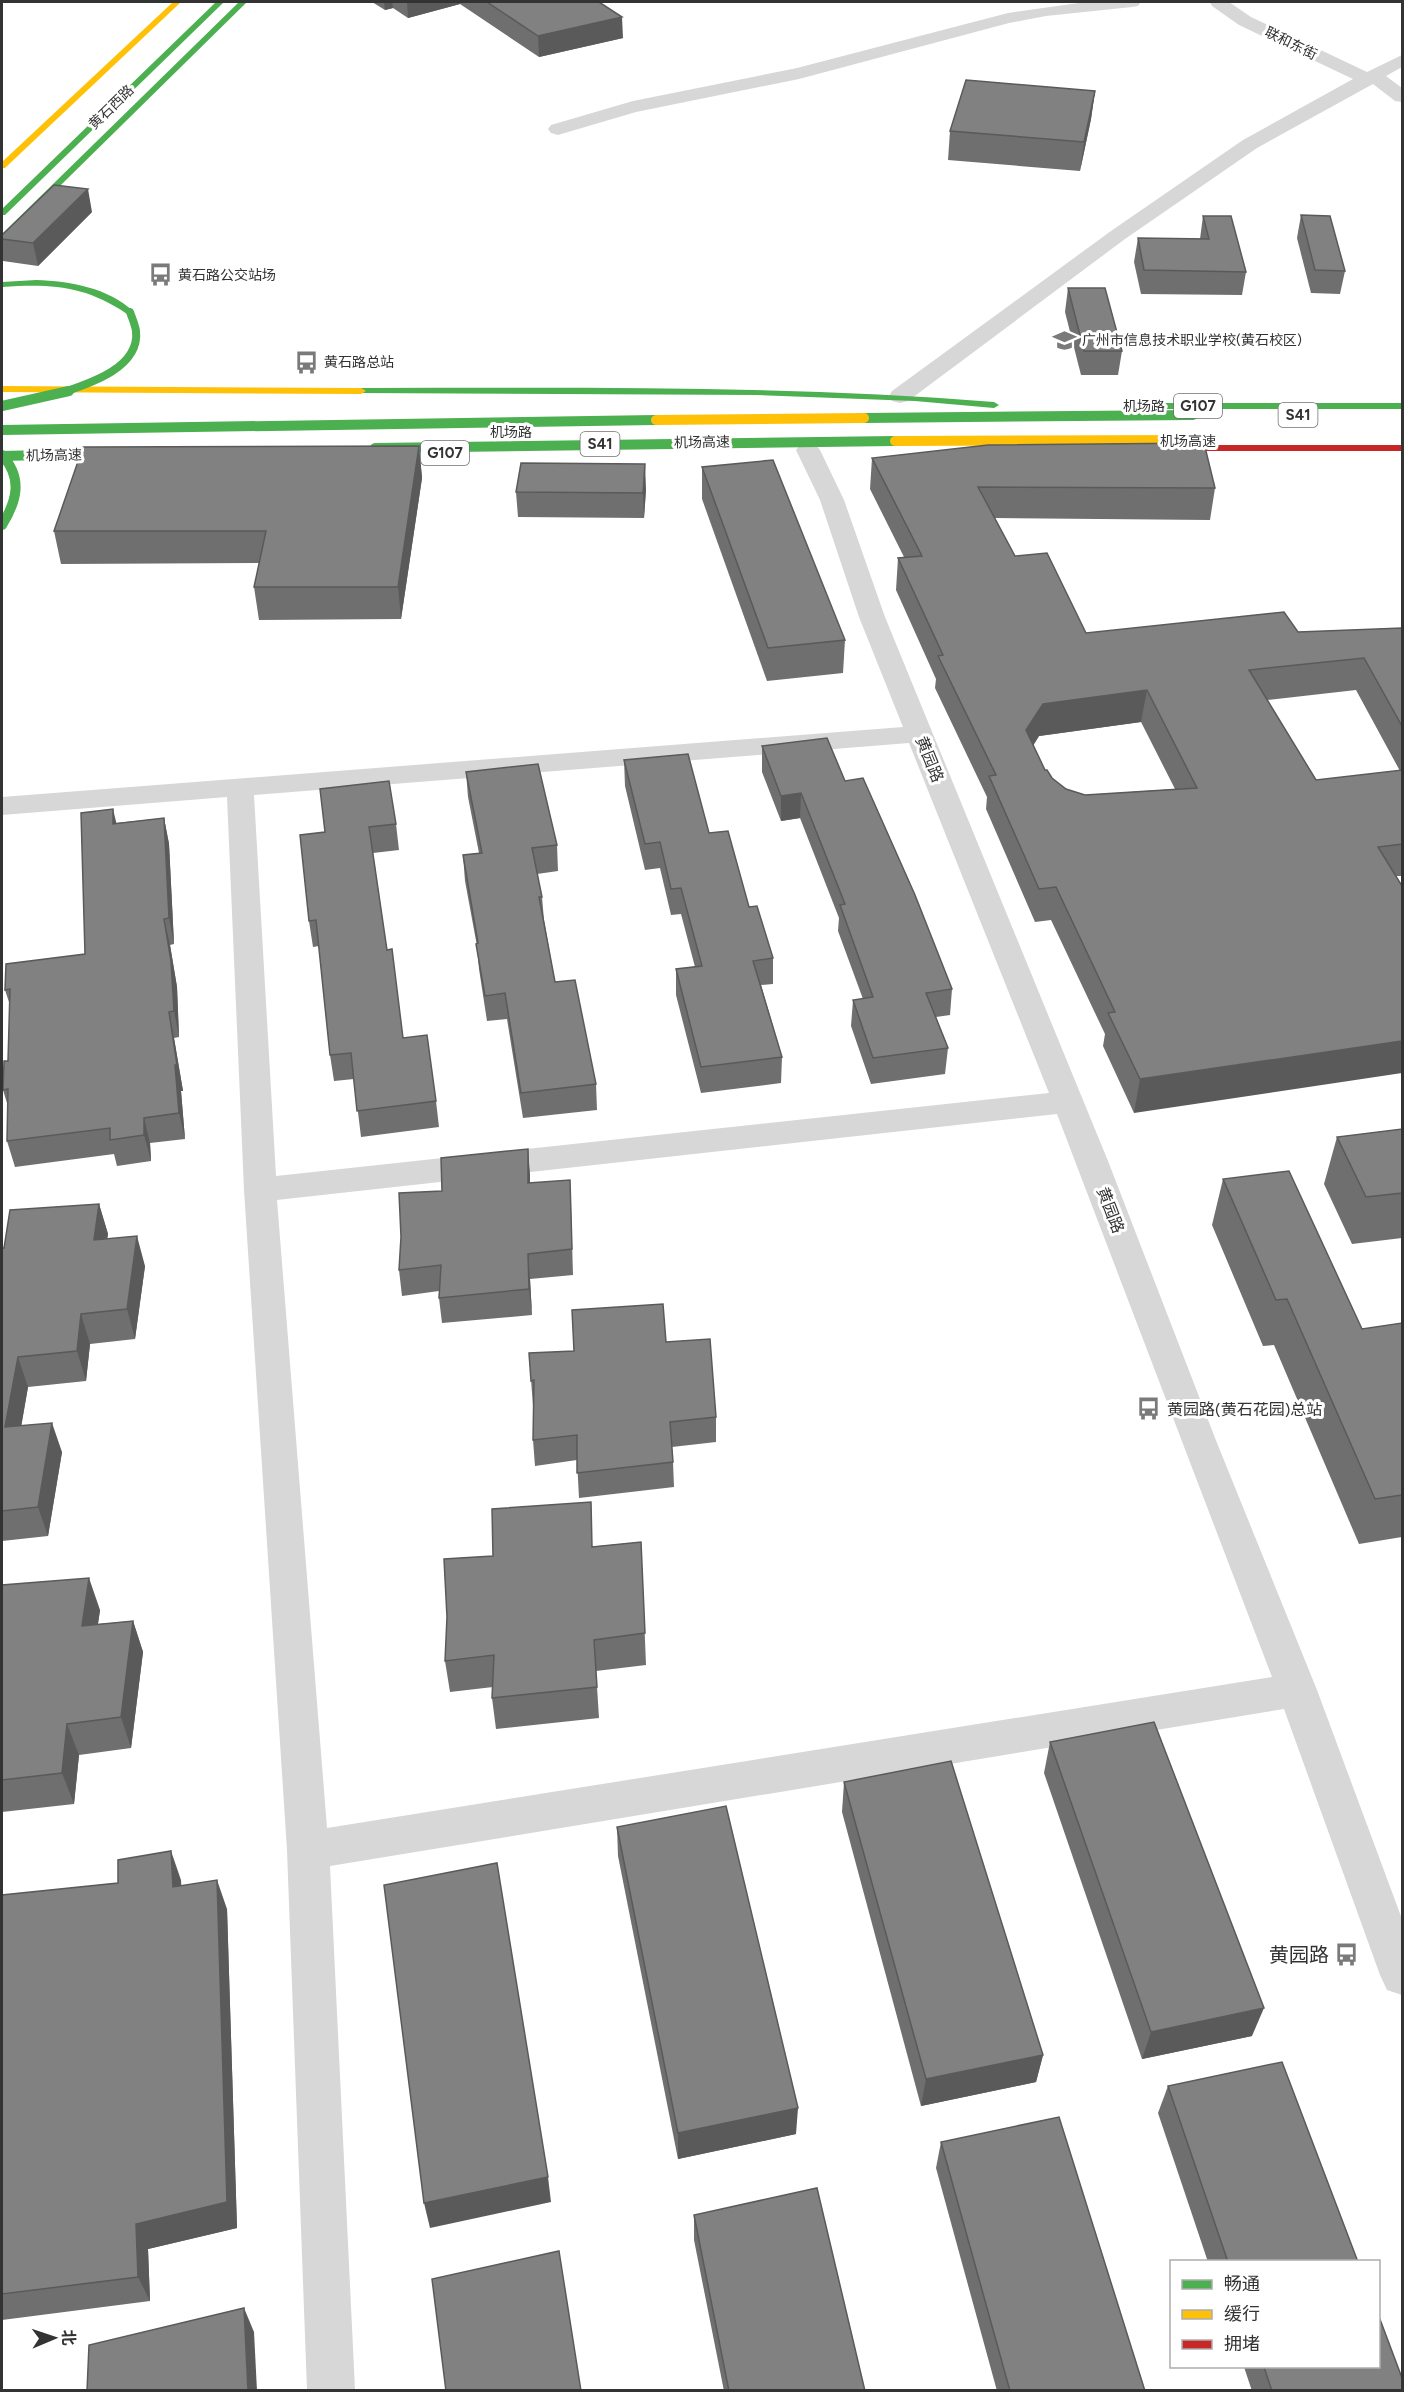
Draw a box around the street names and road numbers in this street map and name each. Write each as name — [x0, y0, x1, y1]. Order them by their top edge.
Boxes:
street label: 联和东街 — [1262, 24, 1320, 63]
street label: 黄石西路 — [85, 82, 137, 133]
road number: G107 — [1174, 394, 1222, 418]
street label: 机场路 — [1123, 398, 1165, 415]
road number: S41 — [1278, 403, 1318, 427]
street label: 机场路 — [490, 424, 532, 441]
road number: S41 — [580, 432, 620, 456]
street label: 机场高速 — [1160, 433, 1216, 450]
street label: 机场高速 — [674, 434, 730, 451]
road number: G107 — [421, 441, 469, 465]
street label: 机场高速 — [26, 447, 82, 464]
street label: 黄园路 — [912, 733, 947, 785]
street label: 黄园路 — [1093, 1184, 1128, 1236]

